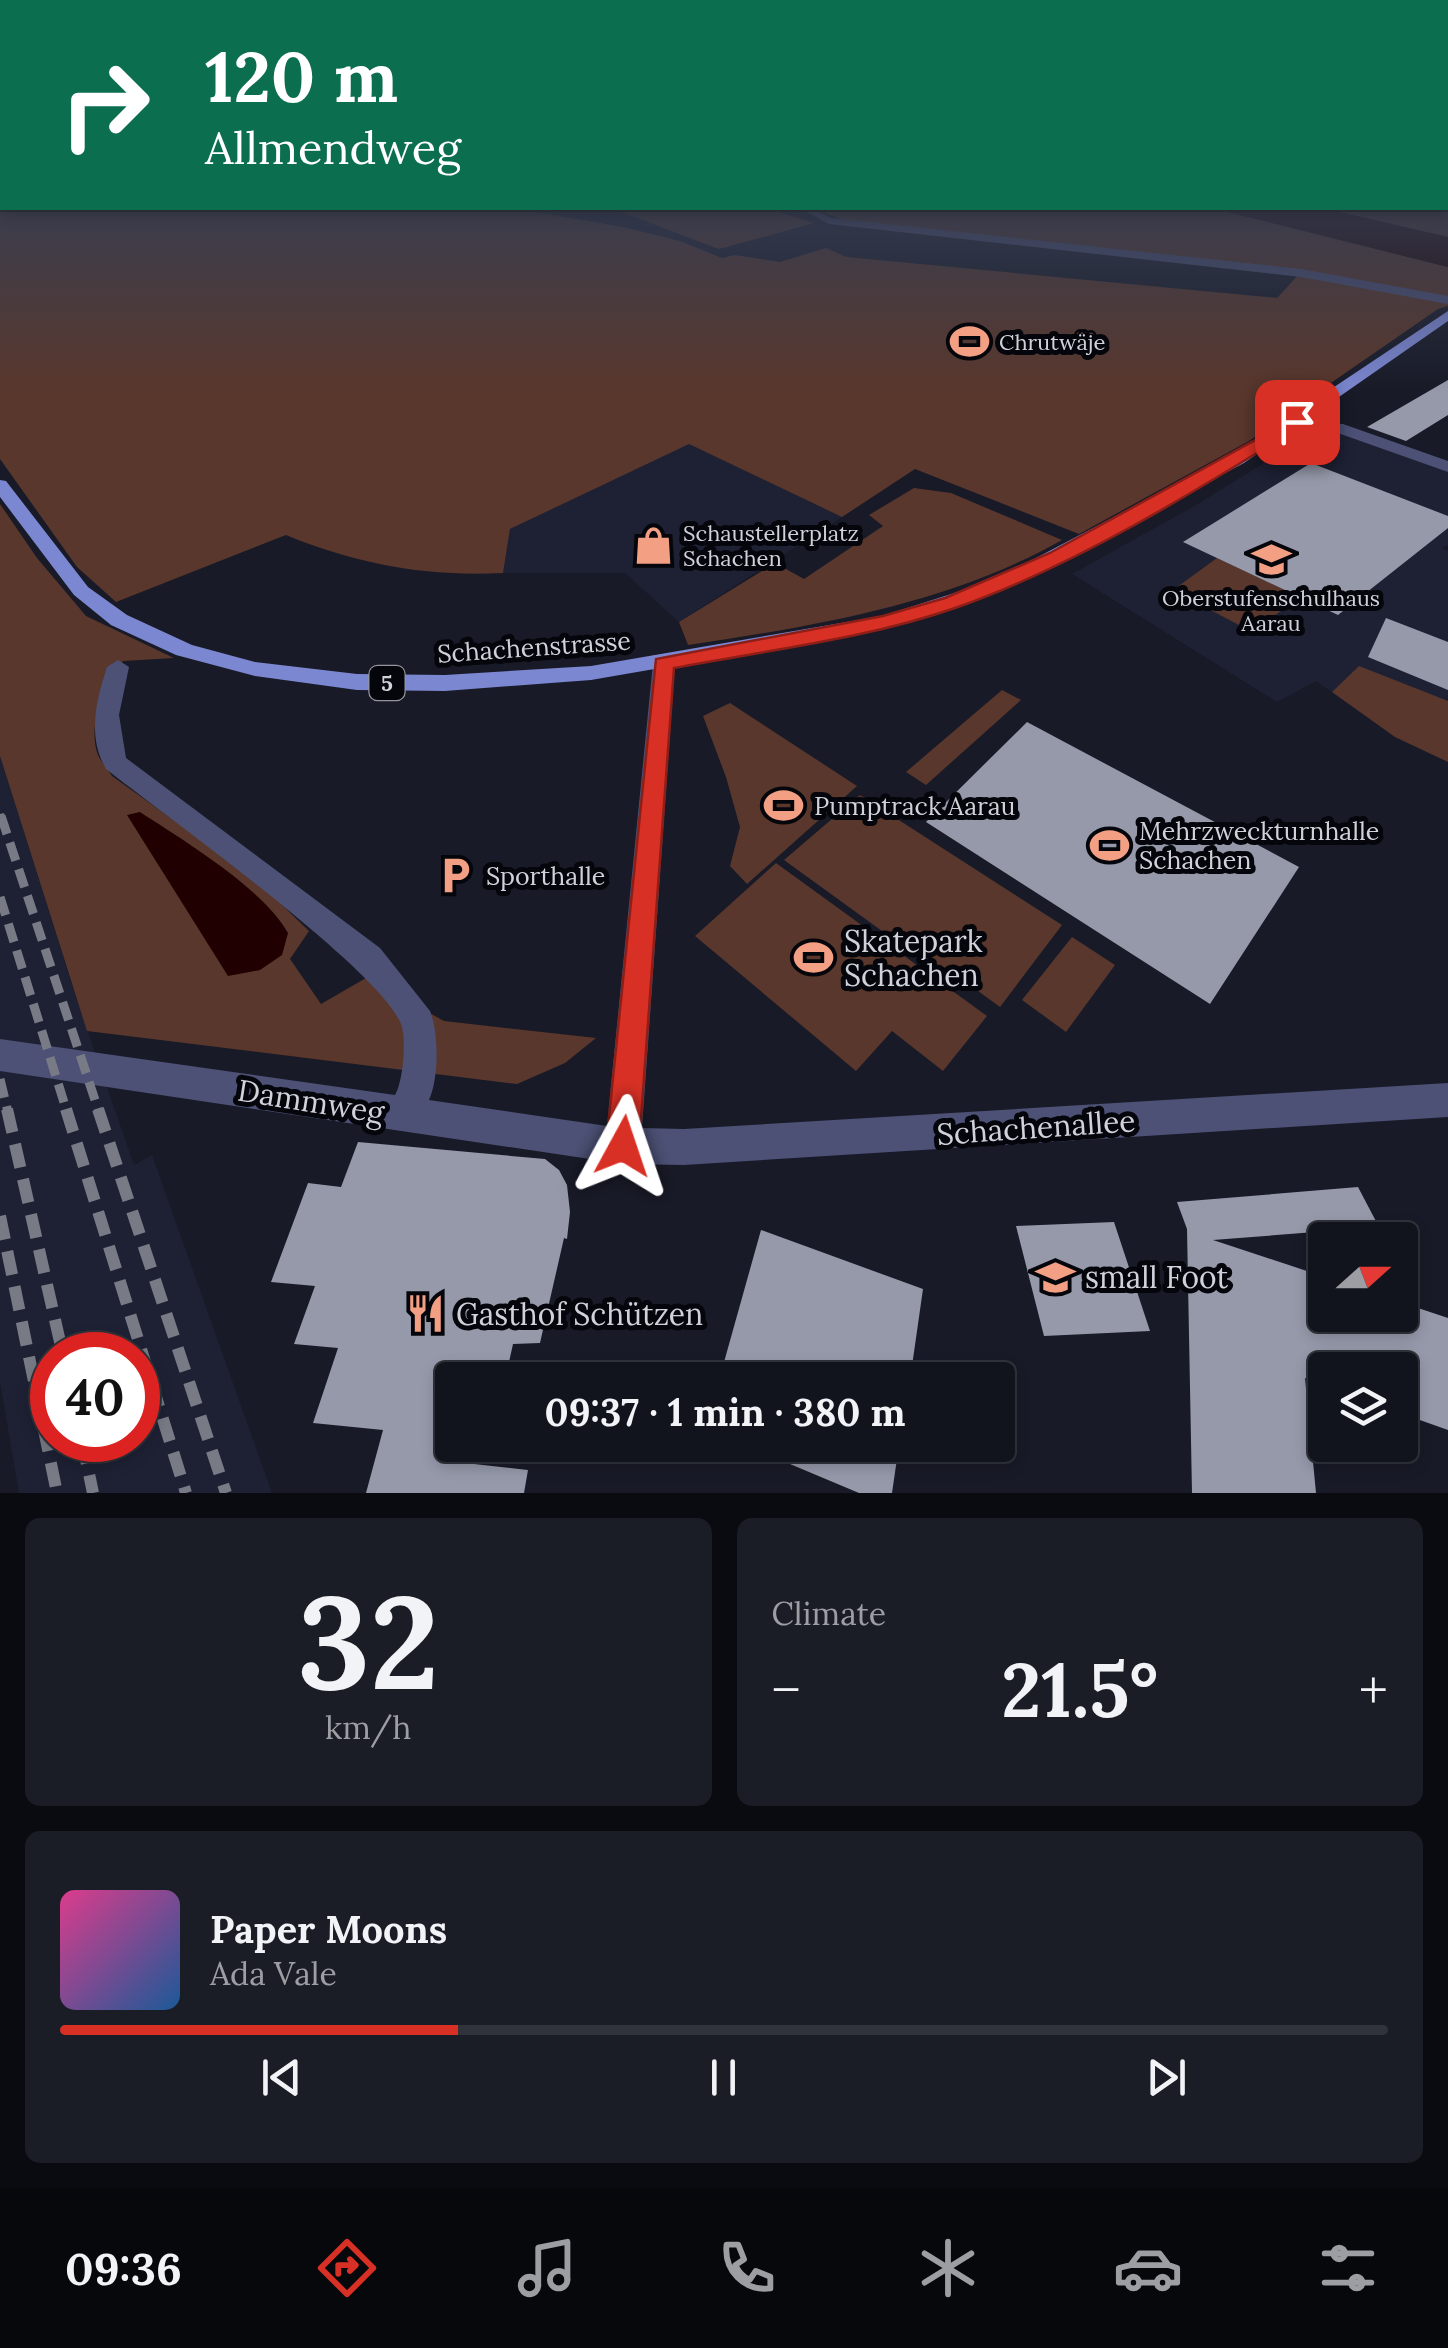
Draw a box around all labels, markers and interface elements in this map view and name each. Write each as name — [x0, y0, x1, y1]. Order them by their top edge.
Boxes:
text: 120 m — [205, 32, 398, 121]
icon: right — [40, 40, 170, 170]
text: Allmendweg — [205, 119, 461, 176]
sports icon: Chrutwäje — [948, 321, 990, 363]
place label: Chrutwäje — [999, 328, 1106, 356]
pin — [1255, 380, 1340, 465]
icon: arrive — [1270, 395, 1325, 450]
place label: Schaustellerplatz Schachen — [683, 519, 859, 572]
shop icon: Schaustellerplatz Schachen — [632, 525, 674, 567]
school or university icon: Oberstufenschulhaus Aarau — [1250, 538, 1292, 580]
place label: Oberstufenschulhaus Aarau — [1162, 584, 1380, 637]
street label: Schachenstrasse — [436, 624, 632, 670]
road number: 5 — [370, 666, 404, 700]
sports icon: Pumptrack Aarau — [763, 785, 805, 827]
place label: Pumptrack Aarau — [814, 790, 1016, 822]
place label: Mehrzweckturnhalle Schachen — [1139, 815, 1379, 876]
sports icon: Mehrzweckturnhalle Schachen — [1088, 824, 1130, 866]
parking icon: Sporthalle — [435, 855, 477, 897]
place label: Sporthalle — [486, 860, 605, 892]
place label: Skatepark Schachen — [844, 922, 983, 994]
sports icon: Skatepark Schachen — [793, 937, 835, 979]
street label: Dammweg — [235, 1071, 388, 1133]
position arrow — [571, 1094, 675, 1198]
street label: Schachenallee — [935, 1101, 1137, 1153]
north arrow — [1308, 1222, 1418, 1332]
map controls — [1308, 1222, 1418, 1462]
school or university icon: small Foot — [1034, 1256, 1076, 1298]
place label: small Foot — [1085, 1258, 1228, 1296]
restaurant icon: Gasthof Schützen — [405, 1293, 447, 1335]
place label: Gasthof Schützen — [456, 1295, 703, 1333]
speed limit sign: 40 — [30, 1332, 160, 1462]
button: layers — [1308, 1352, 1418, 1462]
text: 09:37 · 1 min · 380 m — [544, 1388, 906, 1436]
text: 32 — [297, 1558, 439, 1725]
text: Climate — [772, 1593, 886, 1634]
text: 21.5° — [1001, 1642, 1158, 1738]
text: − — [772, 1655, 801, 1725]
text: + — [1359, 1655, 1388, 1725]
text: km/h — [325, 1707, 411, 1748]
text: Paper Moons — [210, 1905, 447, 1953]
text: Ada Vale — [210, 1953, 337, 1994]
icon: previous — [254, 2050, 309, 2105]
icon: pause — [696, 2050, 751, 2105]
icon: next — [1139, 2050, 1194, 2105]
icon: directions — [312, 2233, 382, 2303]
icon: music — [512, 2233, 582, 2303]
icon: phone — [712, 2233, 782, 2303]
icon: climate — [913, 2233, 983, 2303]
icon: car — [1113, 2233, 1183, 2303]
icon: filters — [1313, 2233, 1383, 2303]
text: 09:36 — [65, 2240, 182, 2297]

